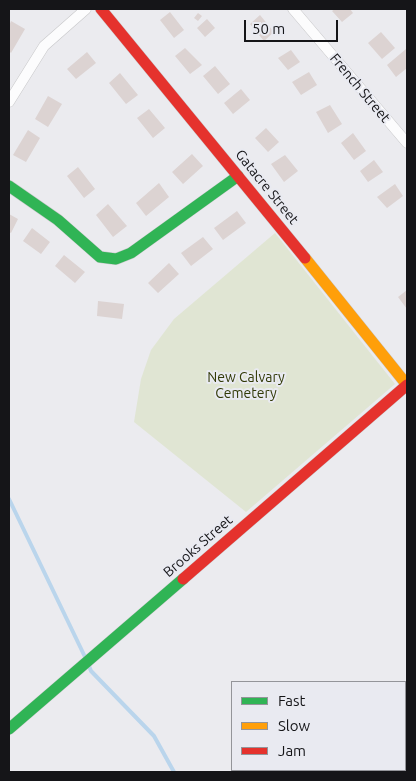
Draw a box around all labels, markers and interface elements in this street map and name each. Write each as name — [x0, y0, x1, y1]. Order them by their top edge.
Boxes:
scale bar — [246, 10, 340, 42]
text: 50 m — [252, 20, 285, 37]
street label: French Street — [326, 50, 394, 126]
street label: Gatacre Street — [232, 146, 302, 228]
park label: New Calvary Cemetery — [207, 369, 285, 402]
street label: Brooks Street — [160, 511, 236, 581]
legend — [231, 681, 406, 771]
text: Fast — [278, 692, 305, 709]
text: Slow — [278, 717, 310, 734]
text: Jam — [278, 742, 306, 759]

